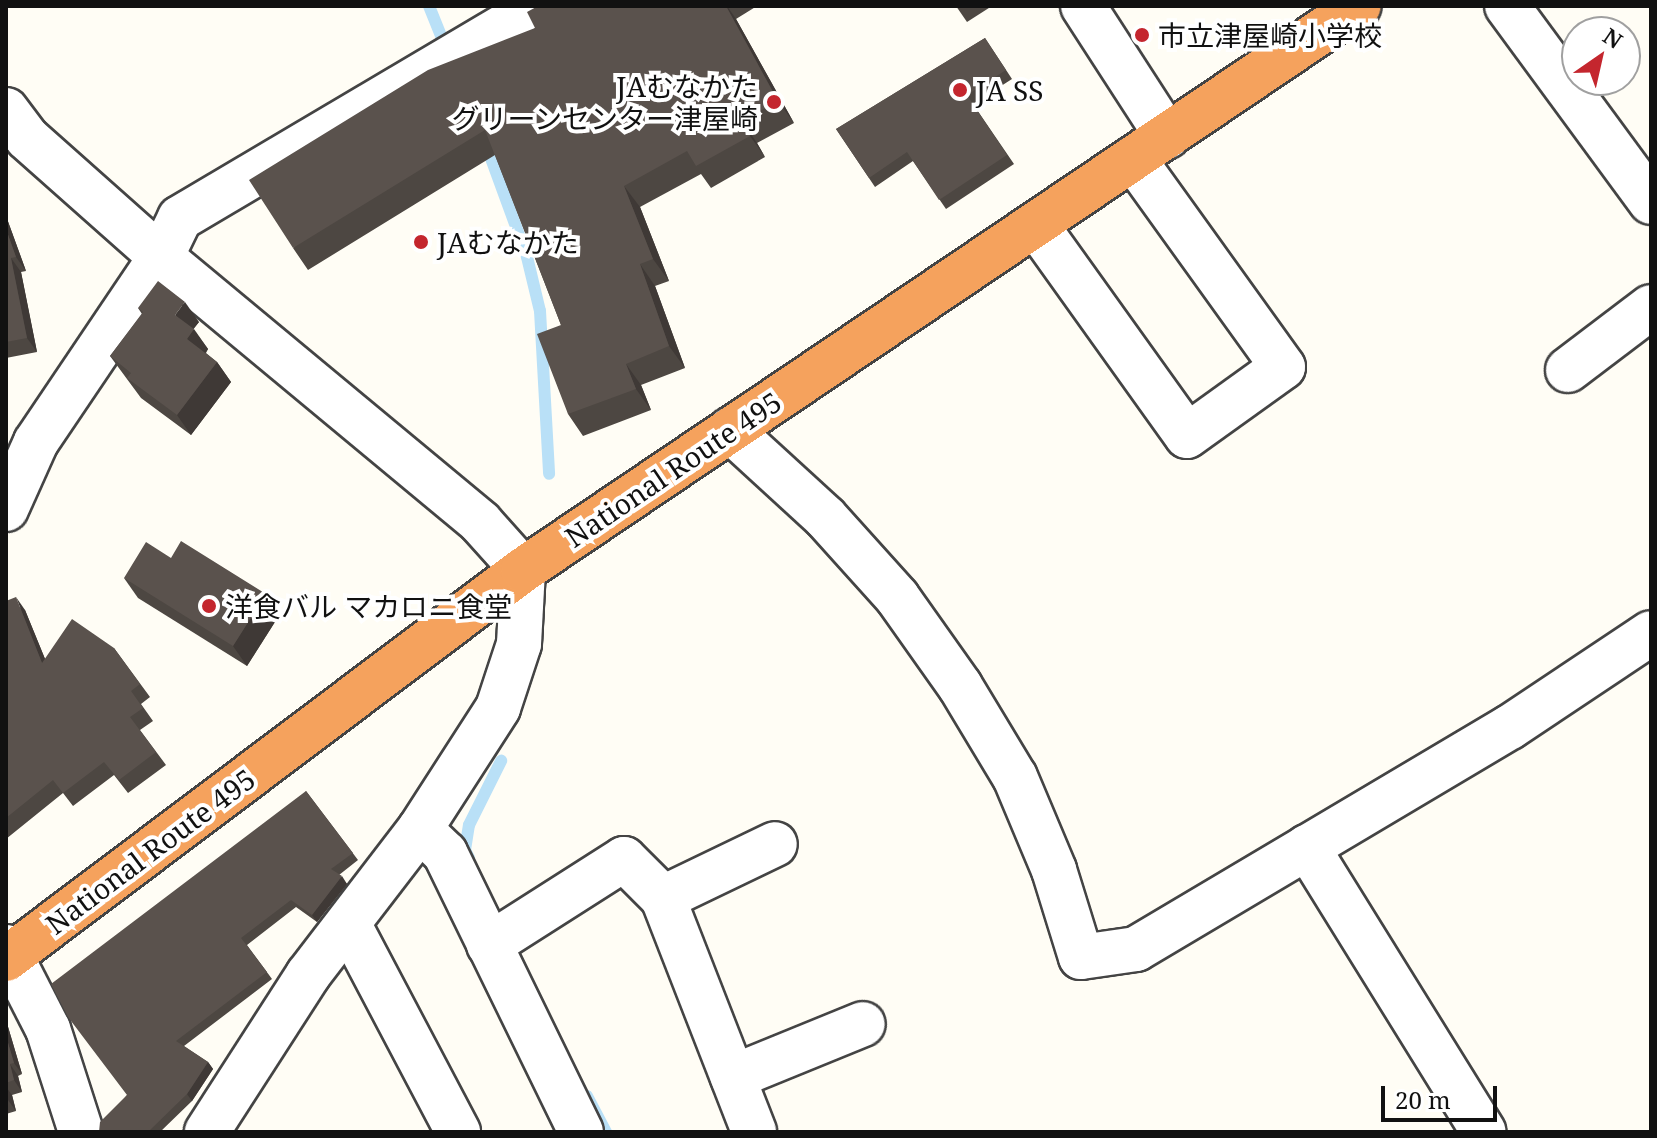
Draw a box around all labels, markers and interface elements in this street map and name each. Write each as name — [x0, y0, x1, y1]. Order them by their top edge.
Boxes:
north arrow — [1561, 16, 1641, 96]
place label: 市立津屋崎小学校 — [1158, 18, 1382, 52]
text: N — [1598, 20, 1629, 55]
marker: 市立津屋崎小学校 — [1133, 26, 1151, 44]
place label: JAむなかた グリーンセンター津屋崎 — [450, 69, 758, 135]
place label: JA SS — [976, 73, 1043, 107]
marker: JA SS — [951, 81, 969, 99]
marker: JAむなかた グリーンセンター津屋崎 — [765, 93, 783, 111]
place label: JAむなかた — [437, 225, 579, 259]
marker: JAむなかた — [412, 233, 430, 251]
street label: National Route 495 — [559, 384, 787, 554]
place label: 洋食バル マカロニ食堂 — [225, 589, 512, 623]
marker: 洋食バル マカロニ食堂 — [200, 597, 218, 615]
street label: National Route 495 — [39, 761, 261, 941]
scale bar — [1385, 1070, 1501, 1120]
text: 20 m — [1395, 1083, 1451, 1116]

